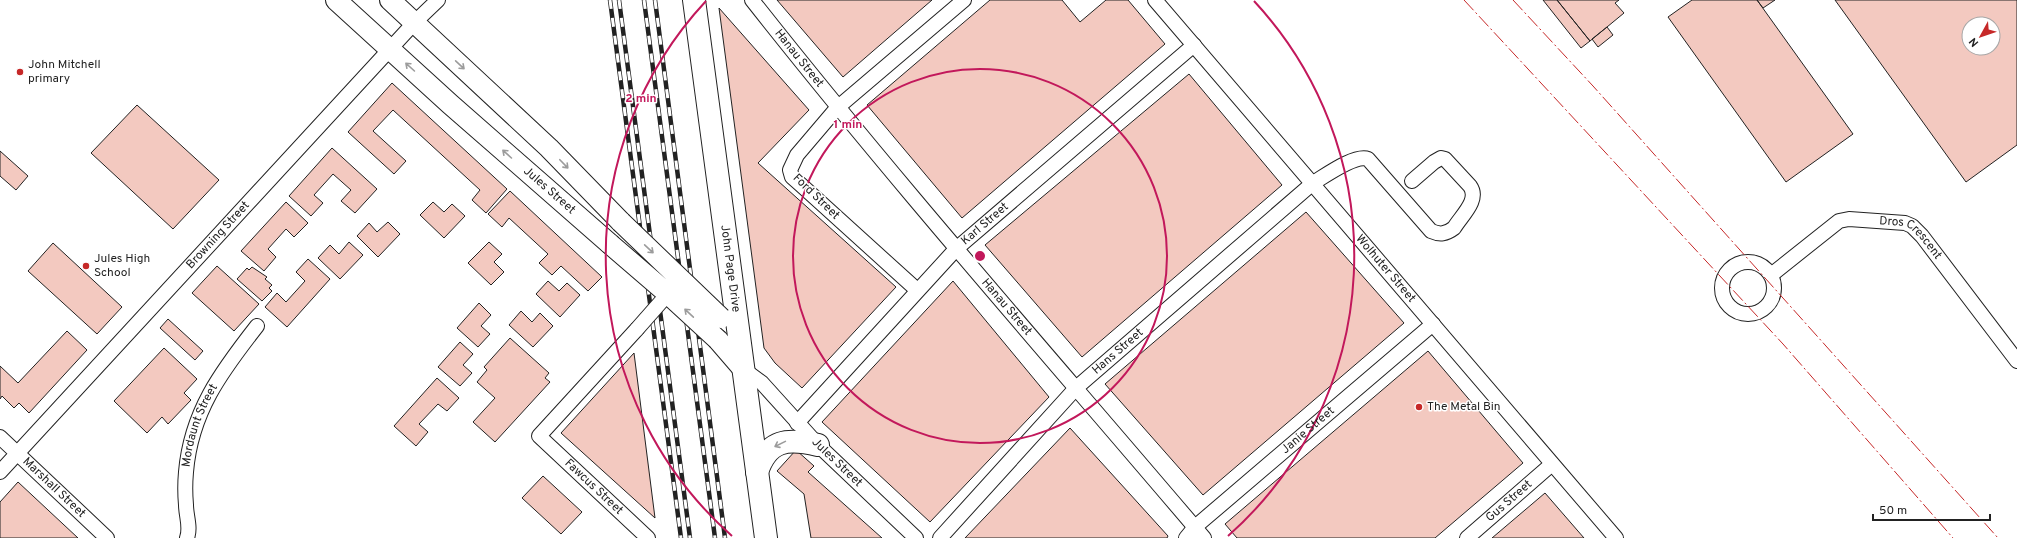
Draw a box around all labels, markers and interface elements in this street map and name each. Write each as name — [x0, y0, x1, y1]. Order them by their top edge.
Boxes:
north arrow — [1961, 16, 2001, 56]
street label: Hanau Street — [771, 26, 827, 91]
text: N — [1966, 34, 1982, 49]
place label: John Mitchell primary — [28, 57, 101, 87]
one-way arrow — [455, 60, 465, 69]
one-way arrow — [405, 63, 415, 72]
marker: John Mitchell primary — [15, 67, 25, 77]
text: 2 min — [625, 91, 657, 107]
text: 1 min — [834, 117, 862, 133]
one-way arrow — [502, 150, 512, 159]
one-way arrow — [559, 159, 569, 169]
street label: Jules Street — [520, 163, 579, 218]
street label: Ford Street — [789, 171, 843, 223]
street label: Browning Street — [183, 198, 254, 273]
street label: Karl Street — [958, 199, 1012, 249]
street label: Dros Crescent — [1879, 213, 1945, 263]
street label: John Page Drive — [716, 224, 744, 313]
street label: Wolhuter Street — [1352, 231, 1419, 306]
one-way arrow — [644, 244, 654, 254]
centre of rings — [973, 249, 987, 263]
place label: Jules High School — [94, 251, 150, 281]
marker: Jules High School — [81, 261, 91, 271]
street label: Hanau Street — [978, 275, 1035, 339]
one-way arrow — [684, 309, 694, 318]
street label: Hans Street — [1089, 325, 1147, 378]
street label: Mordaunt Street — [178, 381, 222, 468]
place label: The Metal Bin — [1427, 399, 1501, 415]
marker: The Metal Bin — [1414, 402, 1424, 412]
street label: Janie Street — [1278, 403, 1338, 458]
street label: Jules Street — [808, 435, 866, 491]
one-way arrow — [775, 441, 787, 448]
street label: Marshall Street — [19, 454, 89, 522]
street label: Fawcus Street — [561, 456, 626, 519]
street label: Gus Street — [1483, 477, 1536, 526]
scale bar — [1873, 496, 1990, 522]
text: 50 m — [1879, 503, 1907, 519]

